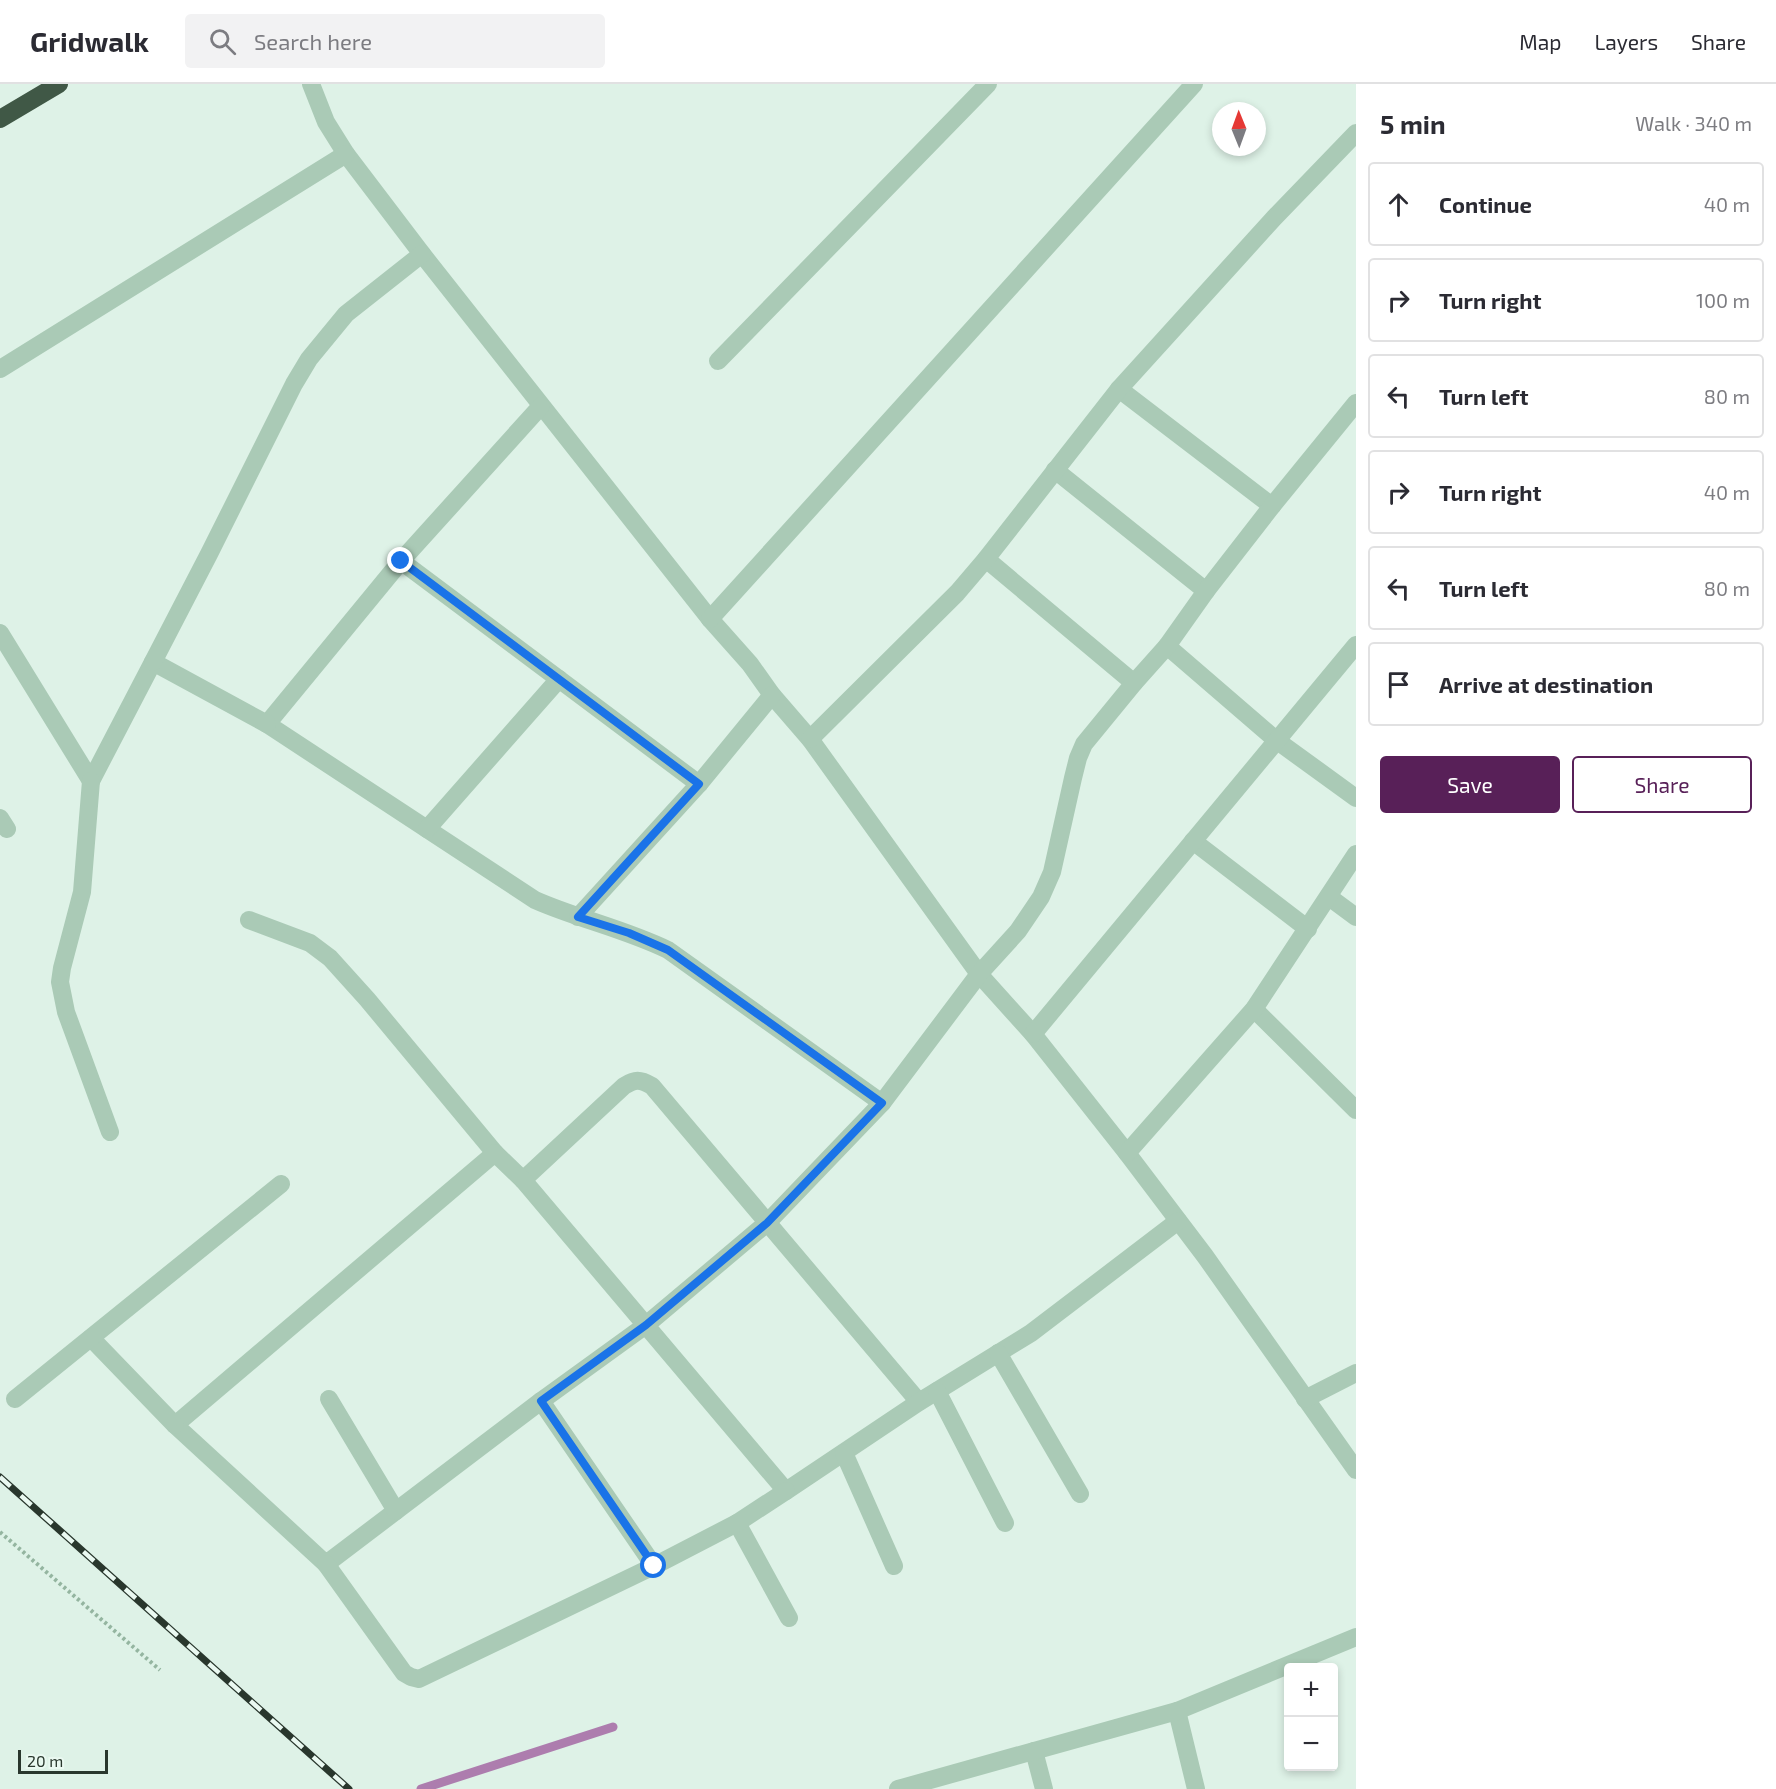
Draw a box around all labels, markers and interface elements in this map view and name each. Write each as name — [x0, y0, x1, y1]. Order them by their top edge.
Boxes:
search box — [185, 14, 605, 68]
text: Gridwalk — [30, 24, 149, 58]
icon: search — [206, 25, 239, 58]
text: Search here — [254, 28, 372, 54]
text: Map — [1519, 29, 1561, 54]
text: Layers — [1594, 29, 1658, 54]
text: Share — [1691, 29, 1746, 54]
north arrow — [1212, 102, 1266, 156]
text: 5 min — [1380, 108, 1446, 139]
text: Walk · 340 m — [1635, 111, 1752, 135]
icon: ahead — [1382, 188, 1415, 221]
text: Continue — [1439, 191, 1532, 217]
text: 40 m — [1704, 192, 1750, 216]
icon: right — [1382, 284, 1415, 317]
text: Turn right — [1439, 287, 1541, 313]
text: 100 m — [1696, 288, 1750, 312]
icon: left — [1382, 380, 1415, 413]
text: Turn left — [1439, 383, 1528, 409]
text: 80 m — [1704, 384, 1750, 408]
icon: right — [1382, 476, 1415, 509]
text: Turn right — [1439, 479, 1541, 505]
text: 40 m — [1704, 480, 1750, 504]
route end — [387, 547, 413, 573]
icon: left — [1382, 572, 1415, 605]
text: Turn left — [1439, 575, 1528, 601]
text: 80 m — [1704, 576, 1750, 600]
icon: arrive — [1382, 668, 1415, 701]
text: Arrive at destination — [1439, 671, 1653, 697]
button: Save — [1380, 756, 1560, 813]
button: Share — [1572, 756, 1752, 813]
route start — [640, 1552, 666, 1578]
map controls — [1284, 1663, 1338, 1771]
button: + — [1284, 1663, 1338, 1717]
button: − — [1284, 1717, 1338, 1771]
scale bar — [18, 1747, 108, 1774]
text: 20 m — [27, 1751, 63, 1770]

